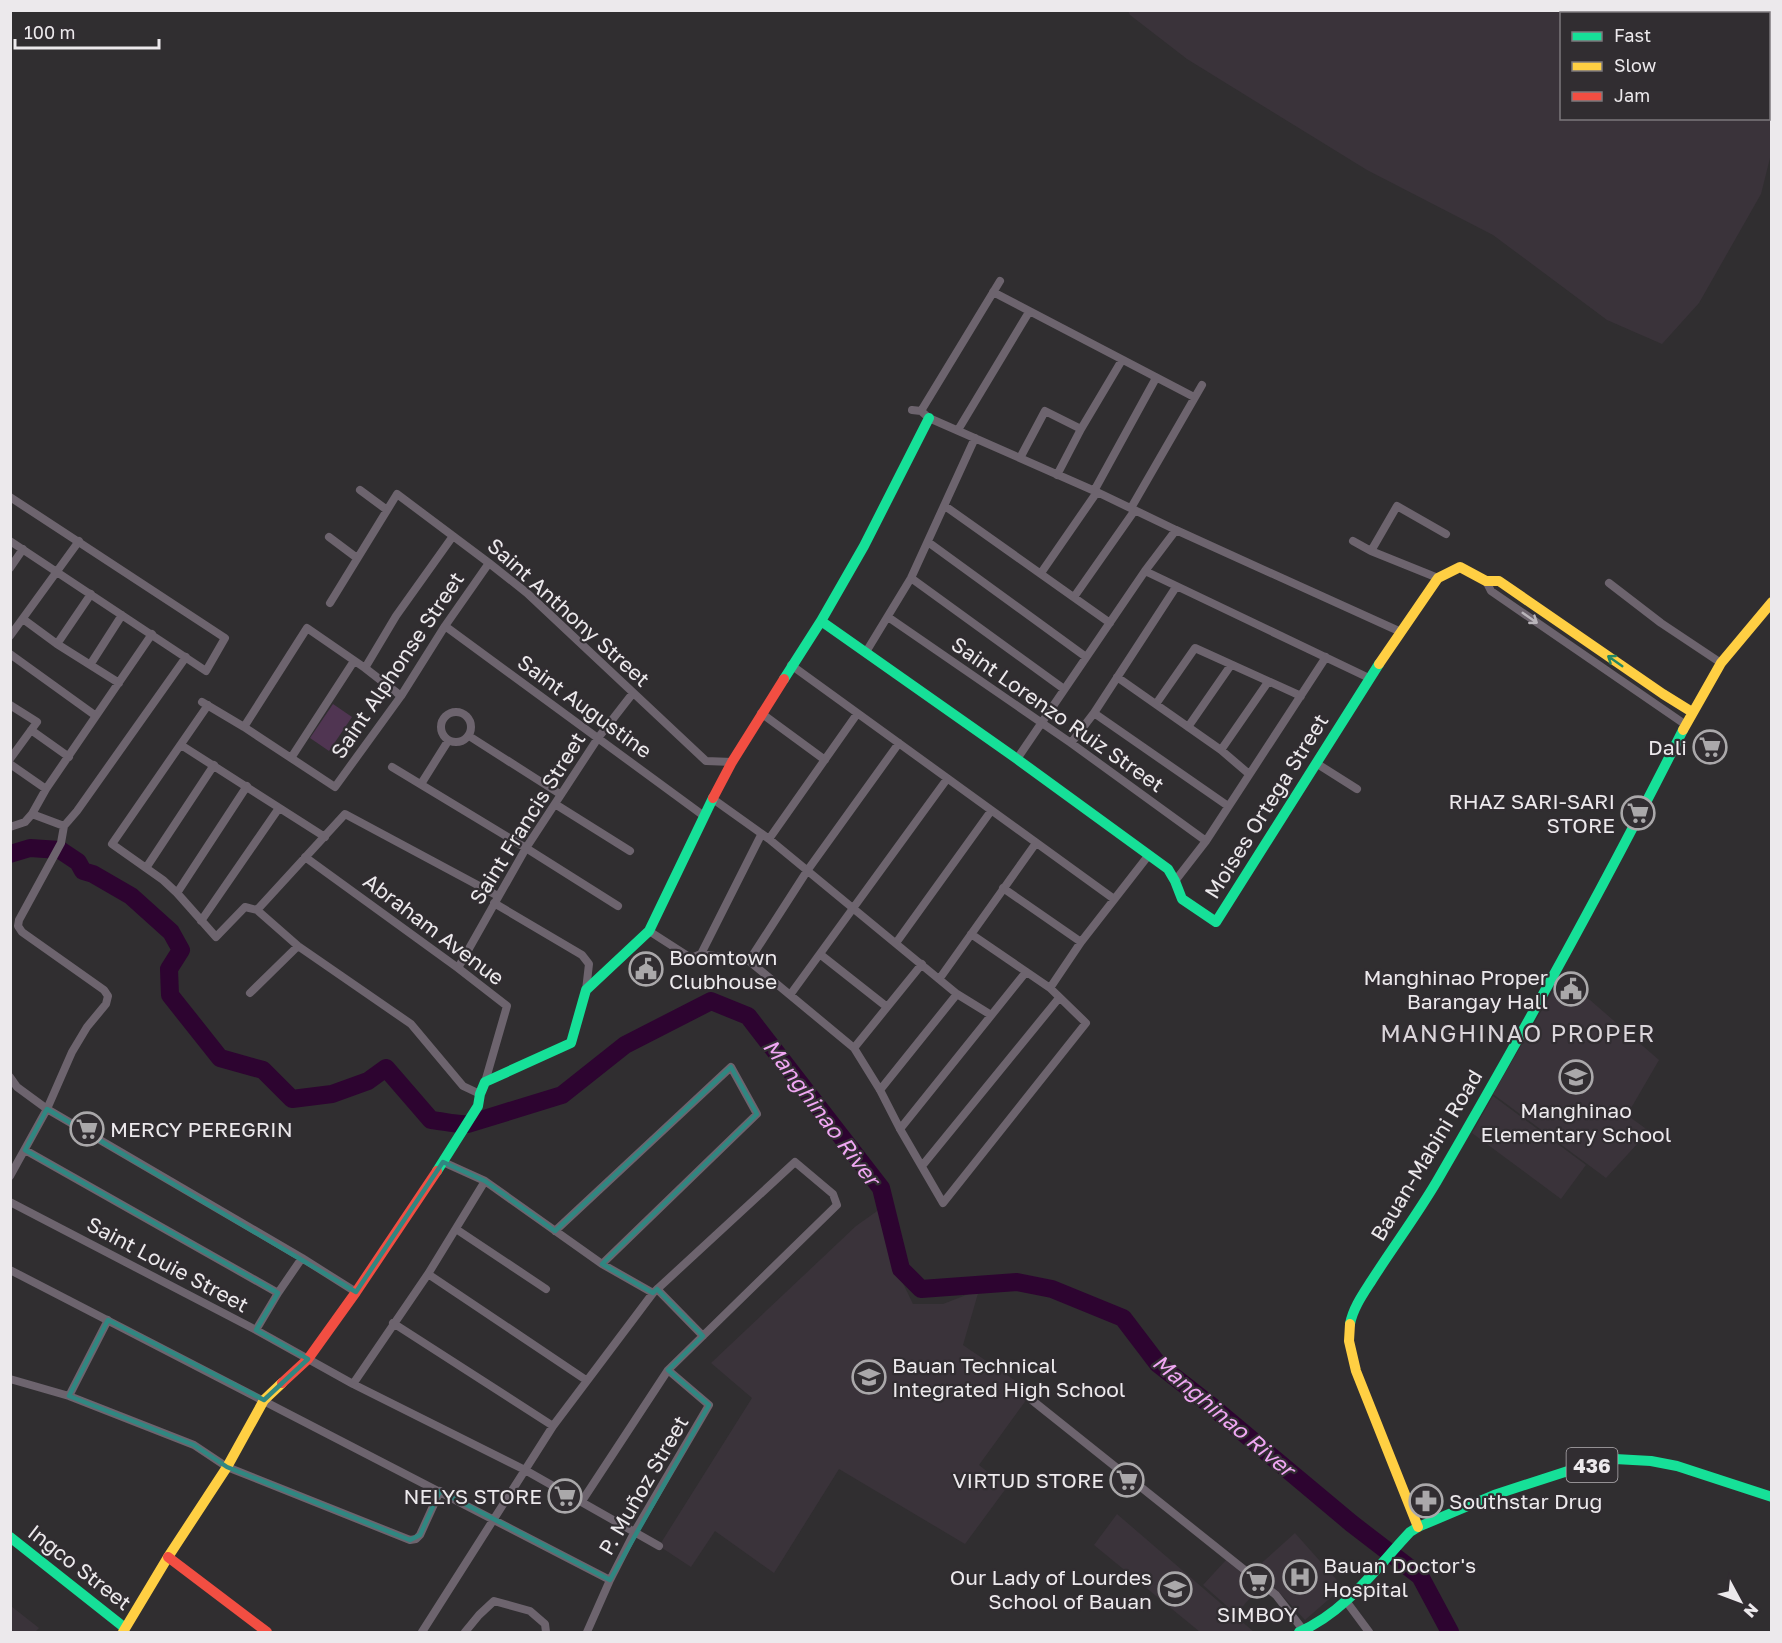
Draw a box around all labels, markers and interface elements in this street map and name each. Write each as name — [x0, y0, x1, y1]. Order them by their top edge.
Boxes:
scale bar — [15, 12, 159, 50]
legend — [1560, 12, 1770, 120]
text: 100 m — [24, 21, 75, 43]
text: Fast — [1614, 24, 1651, 46]
text: Slow — [1614, 54, 1657, 76]
text: Jam — [1614, 84, 1650, 106]
street label: Saint Anthony Street — [482, 532, 656, 692]
street label: Saint Alphonse Street — [325, 567, 469, 763]
one-way arrow — [1521, 612, 1538, 624]
street label: Saint Lorenzo Ruiz Street — [947, 631, 1169, 797]
street label: Saint Augustine — [513, 649, 657, 763]
one-way arrow — [1607, 655, 1624, 667]
street label: Moises Ortega Street — [1199, 709, 1333, 903]
street label: Saint Francis Street — [463, 727, 591, 909]
supermarket icon: Dali — [1692, 729, 1728, 765]
place label: Dali — [1648, 734, 1687, 760]
place label: RHAZ SARI-SARI STORE — [1449, 788, 1615, 838]
supermarket icon: RHAZ SARI-SARI STORE — [1620, 795, 1656, 831]
street label: Abraham Avenue — [358, 868, 510, 990]
place label: Boomtown Clubhouse — [669, 944, 777, 994]
public building icon: Boomtown Clubhouse — [628, 951, 664, 987]
place label: Manghinao Proper Barangay Hall — [1363, 964, 1548, 1014]
public building icon: Manghinao Proper Barangay Hall — [1553, 971, 1589, 1007]
district label: MANGHINAO PROPER — [1380, 1018, 1656, 1047]
water label: Manghinao River — [758, 1033, 888, 1193]
school or university icon: Manghinao Elementary School — [1558, 1059, 1594, 1095]
street label: Bauan-Mabini Road — [1365, 1065, 1487, 1245]
place label: Manghinao Elementary School — [1481, 1097, 1671, 1147]
supermarket icon: MERCY PEREGRIN — [69, 1111, 105, 1147]
place label: MERCY PEREGRIN — [110, 1116, 293, 1142]
street label: Saint Louie Street — [83, 1210, 253, 1318]
water label: Manghinao River — [1148, 1348, 1303, 1484]
place label: Bauan Technical Integrated High School — [892, 1352, 1126, 1402]
school or university icon: Bauan Technical Integrated High School — [851, 1359, 887, 1395]
street label: P. Muñoz Street — [593, 1411, 693, 1559]
road number: 436 — [1566, 1448, 1618, 1482]
supermarket icon: VIRTUD STORE — [1109, 1462, 1145, 1498]
place label: VIRTUD STORE — [953, 1467, 1104, 1493]
supermarket icon: NELYS STORE — [547, 1478, 583, 1514]
place label: NELYS STORE — [404, 1483, 542, 1509]
pharmacy icon: Southstar Drug — [1408, 1483, 1444, 1519]
place label: Southstar Drug — [1449, 1488, 1602, 1514]
street label: Ingco Street — [23, 1519, 137, 1615]
place label: Bauan Doctor's Hospital — [1323, 1552, 1476, 1602]
hospital icon: Bauan Doctor's Hospital — [1282, 1559, 1318, 1595]
supermarket icon: SIMBOY — [1239, 1563, 1275, 1599]
place label: Our Lady of Lourdes School of Bauan — [950, 1564, 1152, 1614]
school or university icon: Our Lady of Lourdes School of Bauan — [1157, 1571, 1193, 1607]
north arrow — [1710, 1571, 1770, 1631]
text: N — [1740, 1600, 1763, 1622]
place label: SIMBOY — [1217, 1601, 1298, 1627]

